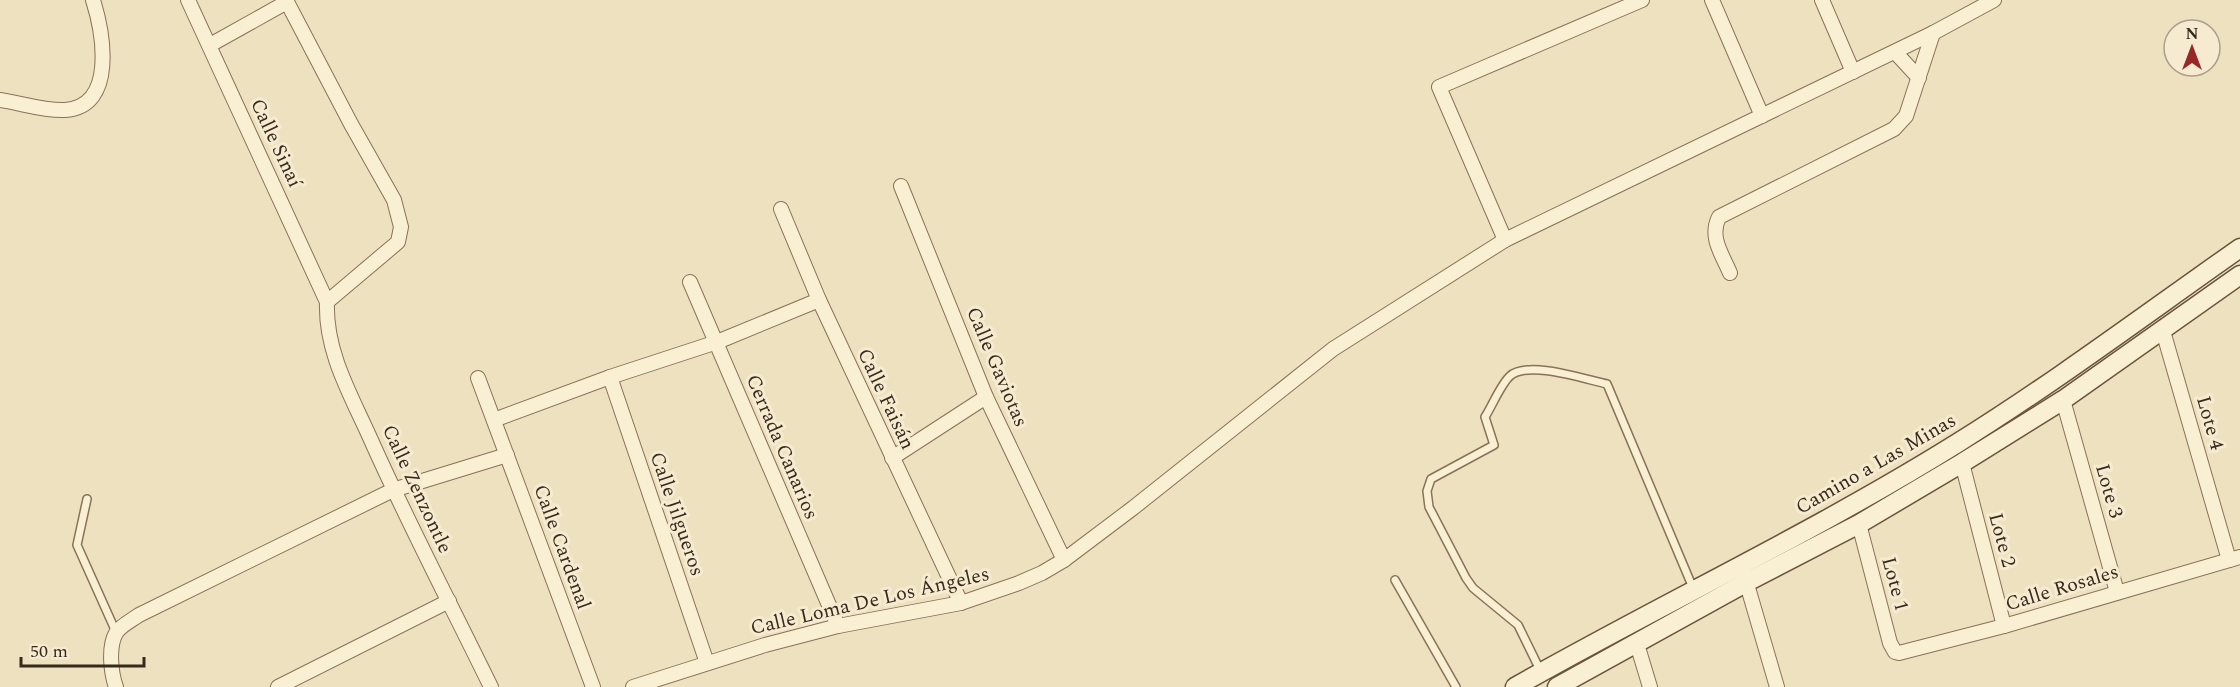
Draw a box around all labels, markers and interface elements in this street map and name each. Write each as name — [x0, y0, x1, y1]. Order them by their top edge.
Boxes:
north arrow — [2162, 18, 2222, 78]
text: N — [2185, 22, 2199, 46]
street label: Calle Sinaí — [242, 94, 310, 193]
street label: Calle Gaviotas — [958, 302, 1036, 432]
street label: Calle Faisán — [849, 343, 923, 455]
street label: Cerrada Canarios — [738, 370, 826, 524]
street label: Lote 4 — [2188, 392, 2232, 454]
street label: Camino a Las Minas — [1790, 406, 1962, 522]
street label: Calle Zenzontle — [374, 420, 460, 558]
street label: Calle Jilgueros — [642, 448, 712, 580]
street label: Lote 3 — [2087, 460, 2131, 522]
street label: Calle Cardenal — [526, 480, 598, 614]
street label: Lote 2 — [1980, 509, 2024, 571]
street label: Lote 1 — [1873, 553, 1917, 615]
street label: Calle Rosales — [2002, 557, 2122, 619]
street label: Calle Loma De Los Ángeles — [748, 559, 992, 643]
scale bar — [21, 630, 144, 668]
text: 50 m — [30, 638, 68, 665]

